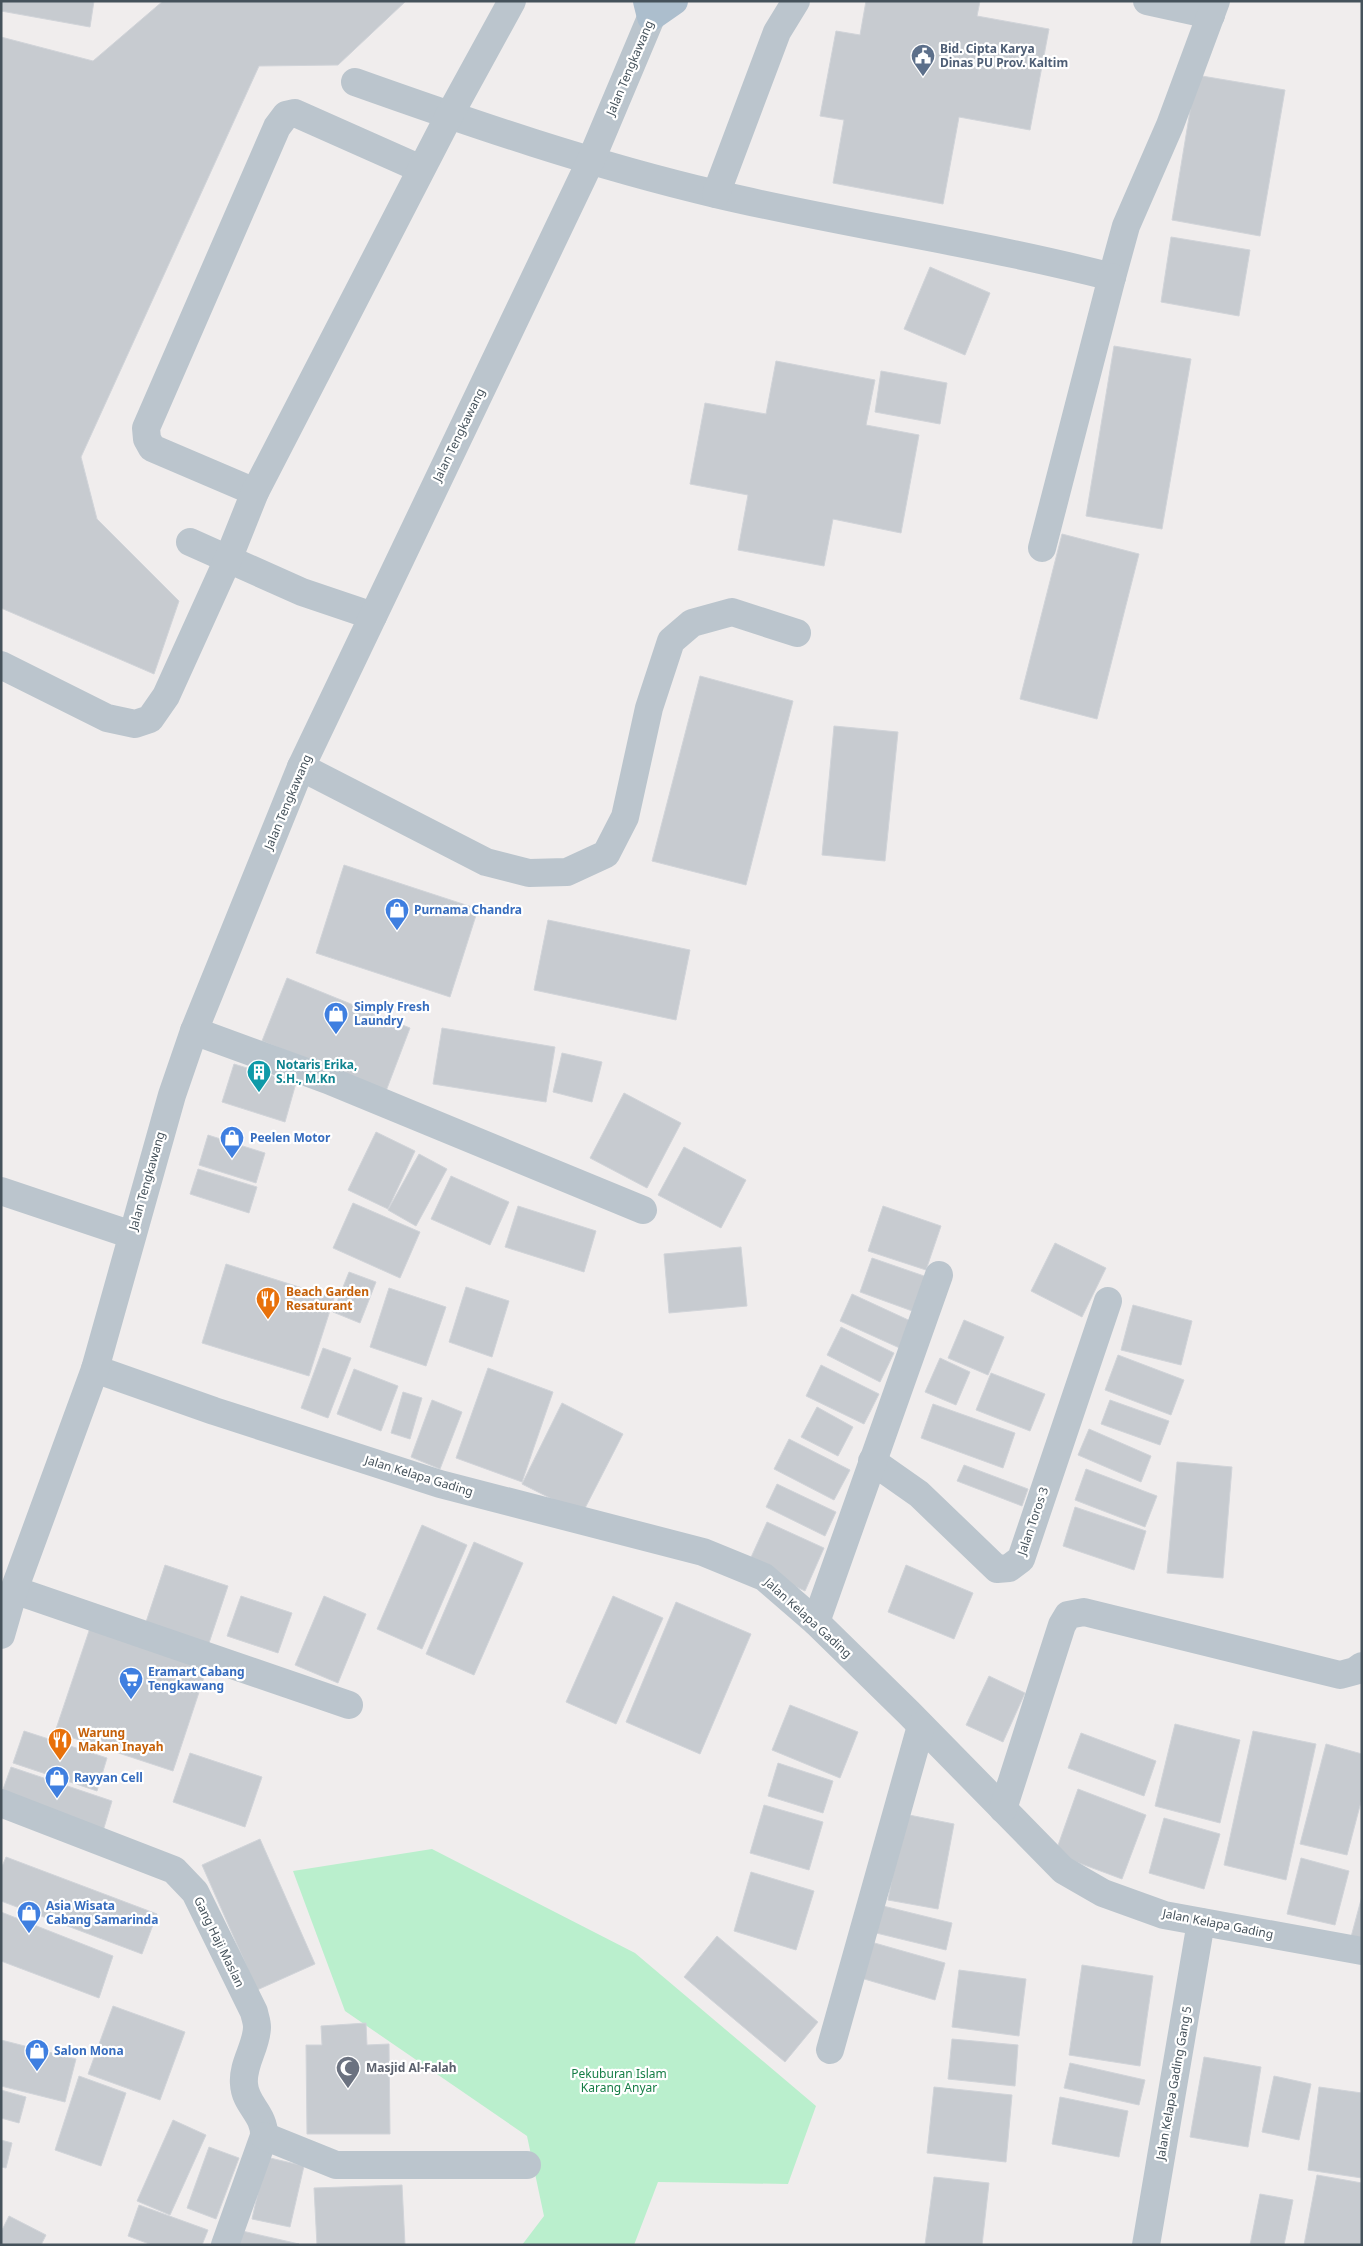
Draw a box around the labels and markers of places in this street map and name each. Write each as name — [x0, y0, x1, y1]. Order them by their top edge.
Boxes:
place label: Bid. Cipta Karya Dinas PU Prov. Kaltim — [940, 40, 1068, 71]
public building icon: Bid. Cipta Karya Dinas PU Prov. Kaltim — [910, 43, 936, 77]
shop icon: Purnama Chandra — [384, 897, 410, 931]
place label: Purnama Chandra — [414, 901, 522, 918]
place label: Simply Fresh Laundry — [354, 998, 430, 1029]
shop icon: Simply Fresh Laundry — [323, 1001, 349, 1035]
place label: Notaris Erika, S.H., M.Kn — [276, 1056, 357, 1087]
building icon: Notaris Erika, S.H., M.Kn — [246, 1059, 272, 1093]
shop icon: Peelen Motor — [219, 1125, 245, 1159]
place label: Peelen Motor — [250, 1129, 331, 1146]
place label: Beach Garden Resaturant — [286, 1283, 369, 1314]
restaurant icon: Beach Garden Resaturant — [255, 1286, 281, 1320]
place label: Eramart Cabang Tengkawang — [148, 1663, 245, 1694]
supermarket icon: Eramart Cabang Tengkawang — [118, 1666, 144, 1700]
place label: Warung Makan Inayah — [78, 1724, 164, 1755]
restaurant icon: Warung Makan Inayah — [47, 1727, 73, 1761]
shop icon: Rayyan Cell — [44, 1765, 70, 1799]
place label: Rayyan Cell — [74, 1769, 143, 1786]
place label: Asia Wisata Cabang Samarinda — [46, 1897, 158, 1928]
shop icon: Asia Wisata Cabang Samarinda — [16, 1900, 42, 1934]
shop icon: Salon Mona — [24, 2038, 50, 2072]
place label: Salon Mona — [54, 2042, 124, 2059]
mosque icon: Masjid Al-Falah — [335, 2055, 361, 2089]
place label: Masjid Al-Falah — [366, 2059, 456, 2076]

